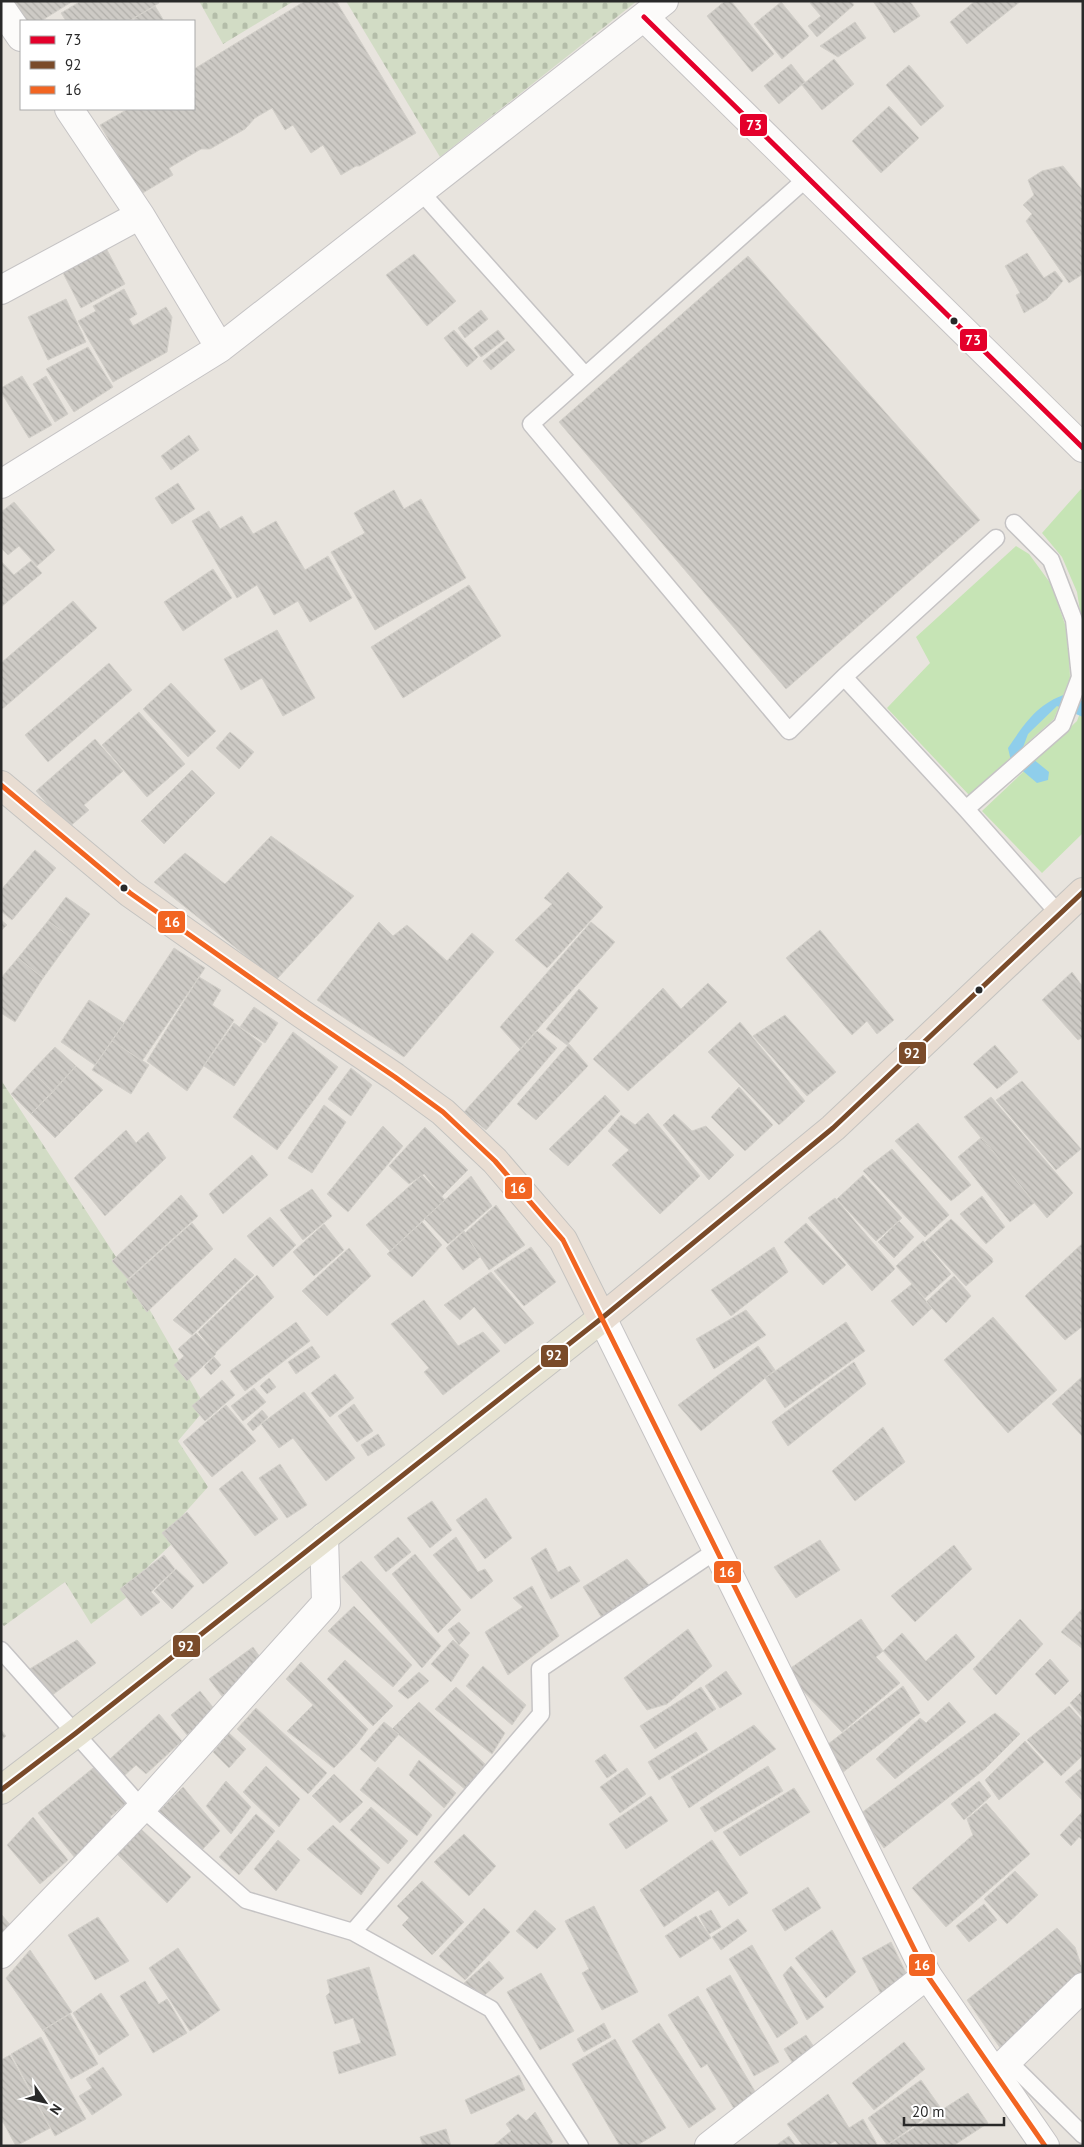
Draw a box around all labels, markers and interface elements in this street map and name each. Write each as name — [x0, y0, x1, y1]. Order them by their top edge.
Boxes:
legend — [20, 20, 195, 110]
text: 73 — [65, 30, 81, 49]
text: 92 — [65, 55, 81, 74]
text: 16 — [65, 80, 81, 99]
line badge: 73 — [739, 113, 768, 137]
text: 73 — [746, 116, 762, 134]
unlabelled marker — [949, 316, 959, 326]
line badge: 73 — [959, 328, 988, 352]
text: 73 — [965, 331, 981, 349]
unlabelled marker — [119, 883, 129, 893]
line badge: 16 — [157, 910, 186, 934]
text: 16 — [164, 913, 180, 931]
unlabelled marker — [974, 985, 984, 995]
line badge: 92 — [898, 1041, 927, 1065]
text: 92 — [904, 1044, 920, 1062]
line badge: 16 — [504, 1176, 533, 1200]
text: 16 — [510, 1179, 526, 1197]
line badge: 92 — [540, 1344, 569, 1368]
text: 92 — [546, 1346, 562, 1364]
line badge: 16 — [713, 1560, 742, 1584]
text: 16 — [719, 1563, 735, 1581]
line badge: 92 — [172, 1634, 201, 1658]
text: 92 — [178, 1637, 194, 1655]
line badge: 16 — [908, 1953, 936, 1977]
text: 16 — [914, 1956, 930, 1974]
north arrow — [20, 2077, 70, 2127]
scale bar — [904, 2094, 1004, 2126]
text: N — [46, 2100, 66, 2118]
text: 20 m — [912, 2102, 945, 2121]

